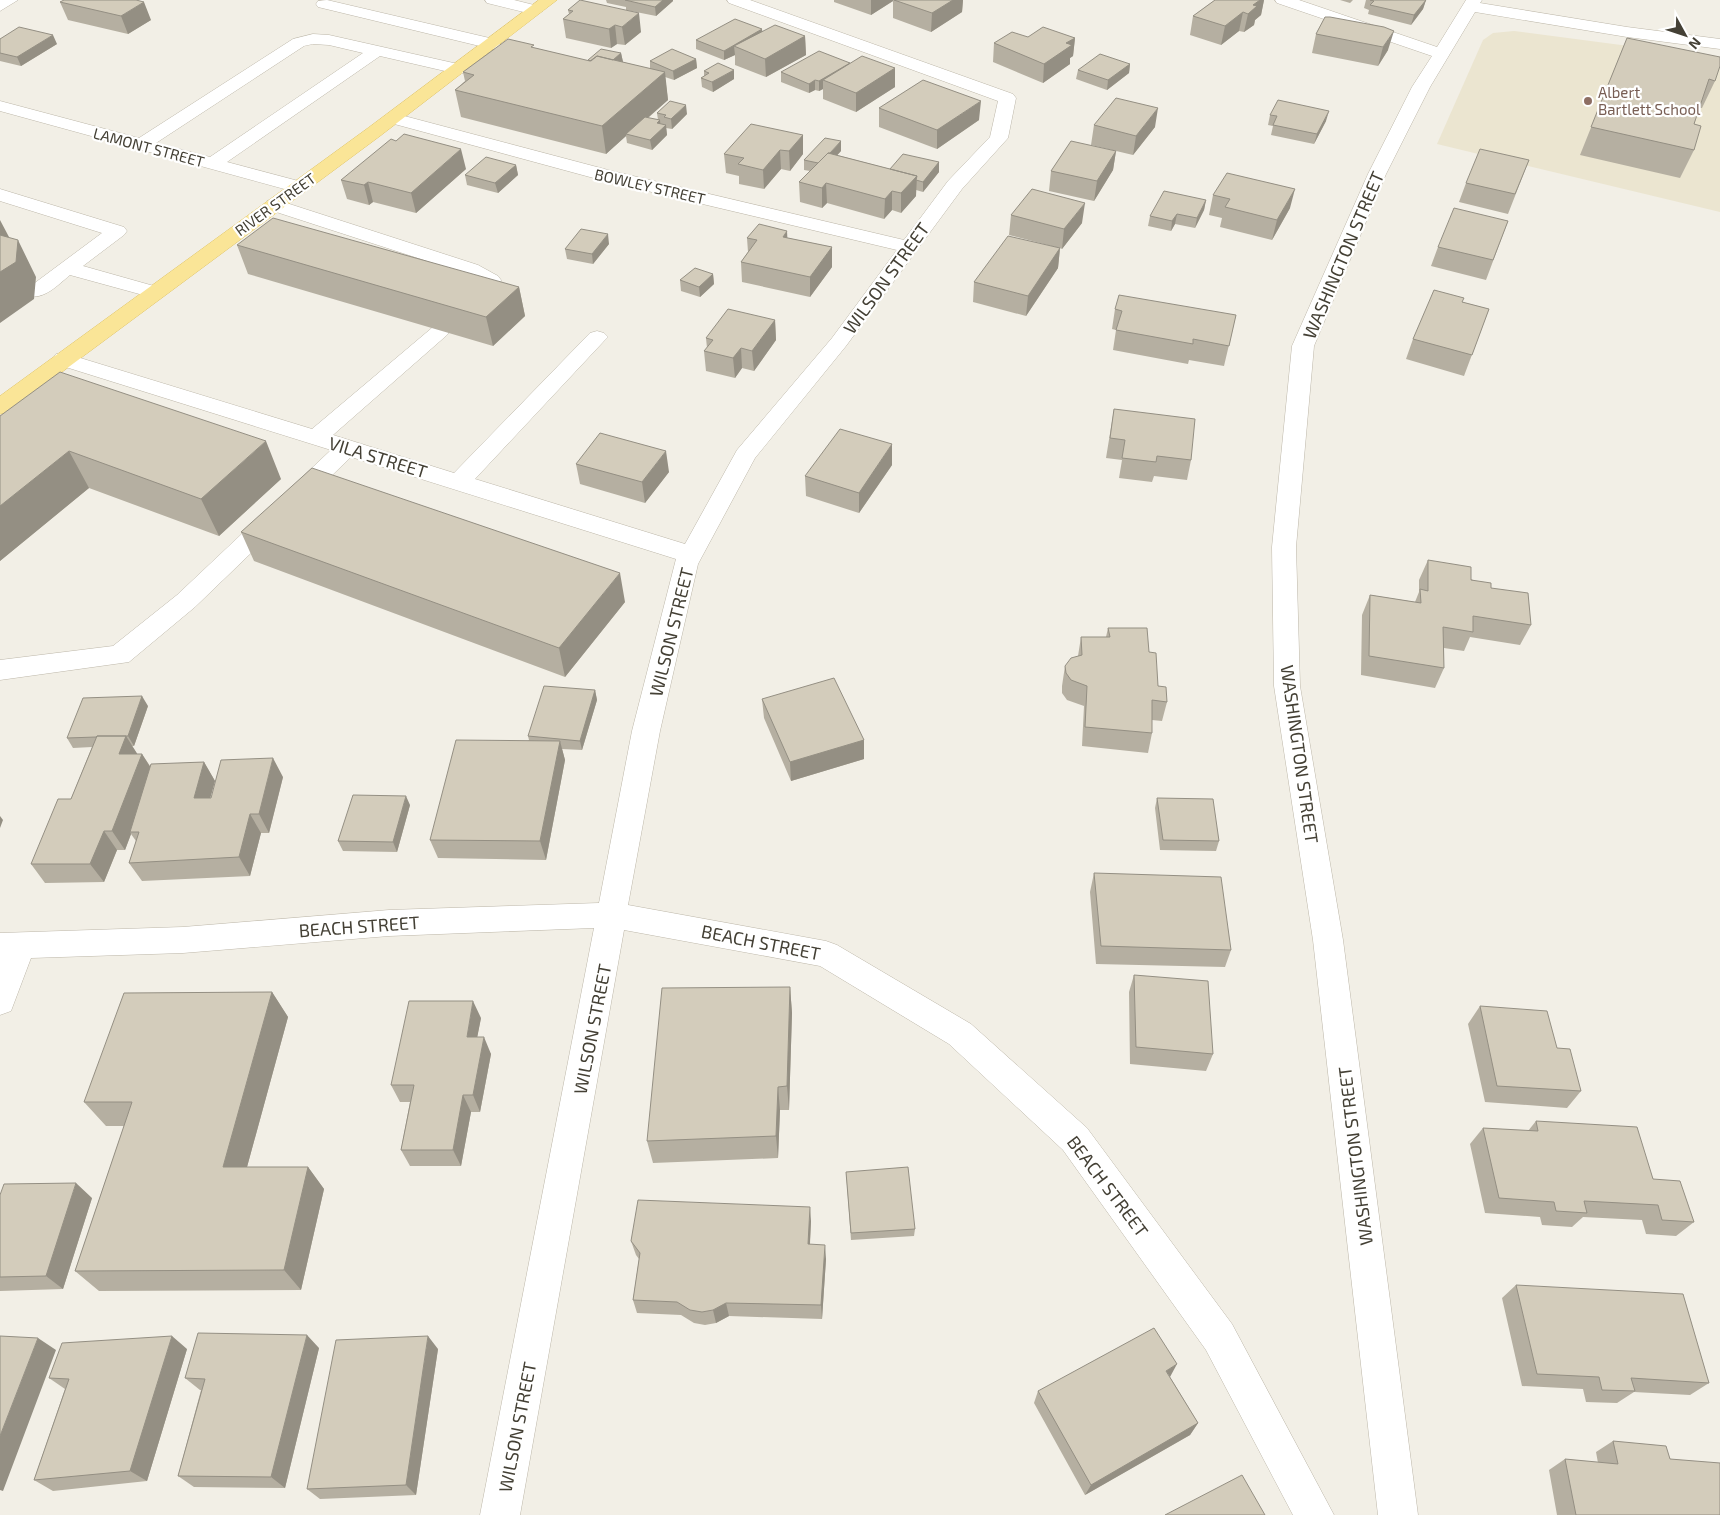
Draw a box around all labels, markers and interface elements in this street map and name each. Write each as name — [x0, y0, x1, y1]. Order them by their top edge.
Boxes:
north arrow — [1660, 10, 1710, 60]
text: N — [1686, 34, 1705, 53]
place label: Albert Bartlett School — [1598, 83, 1701, 118]
marker: Albert Bartlett School — [1582, 95, 1594, 107]
street label: LAMONT STREET — [91, 123, 207, 171]
street label: BOWLEY STREET — [593, 165, 707, 208]
street label: WASHINGTON STREET — [1298, 167, 1388, 342]
street label: RIVER STREET — [231, 169, 319, 239]
street label: WILSON STREET — [838, 218, 934, 338]
street label: VILA STREET — [326, 432, 431, 483]
street label: WILSON STREET — [644, 565, 698, 699]
street label: WASHINGTON STREET — [1277, 663, 1323, 845]
street label: BEACH STREET — [298, 911, 421, 941]
street label: BEACH STREET — [700, 920, 823, 964]
street label: WILSON STREET — [569, 962, 616, 1096]
street label: WASHINGTON STREET — [1333, 1065, 1377, 1247]
street label: BEACH STREET — [1063, 1131, 1154, 1241]
street label: WILSON STREET — [494, 1360, 541, 1494]

